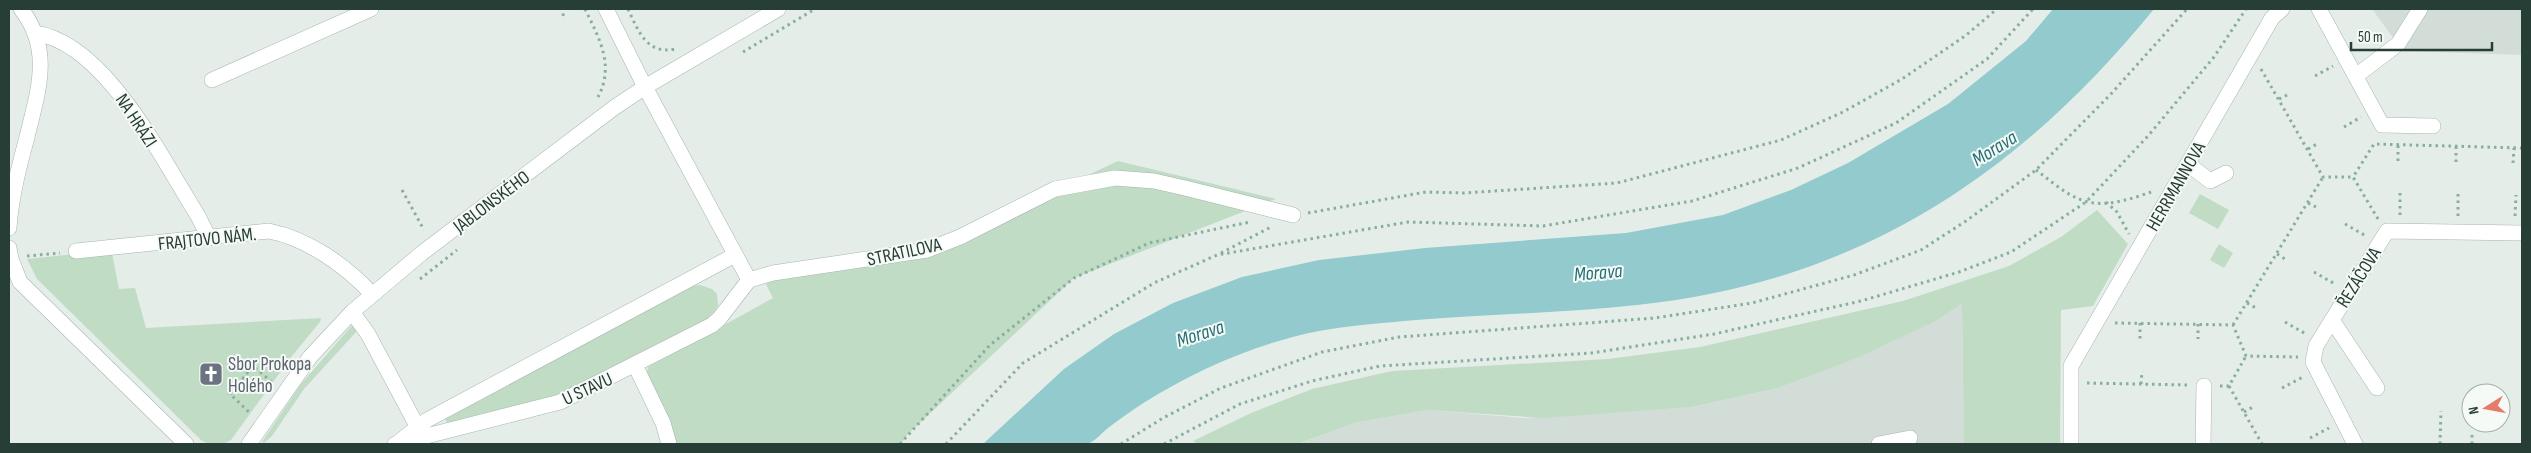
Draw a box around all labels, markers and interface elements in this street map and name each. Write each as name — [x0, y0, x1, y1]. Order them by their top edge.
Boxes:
scale bar — [2351, 20, 2492, 52]
text: 50 m — [2358, 28, 2383, 47]
street label: NA HRÁZI — [110, 90, 162, 152]
water label: Morava — [1968, 126, 2022, 172]
street label: HERRMANNOVA — [2142, 137, 2211, 235]
street label: JABLONSKÉHO — [448, 166, 535, 239]
street label: FRAJTOVO NÁM. — [157, 223, 257, 256]
street label: STRATILOVA — [865, 233, 944, 272]
street label: ŘEZÁČOVA — [2332, 243, 2387, 312]
water label: Morava — [1573, 259, 1623, 287]
water label: Morava — [1173, 315, 1227, 353]
place label: Sbor Prokopa Holého — [228, 353, 311, 398]
church icon: Sbor Prokopa Holého — [198, 361, 224, 387]
street label: U STAVU — [559, 368, 616, 411]
north arrow — [2461, 383, 2511, 433]
text: N — [2465, 405, 2483, 416]

